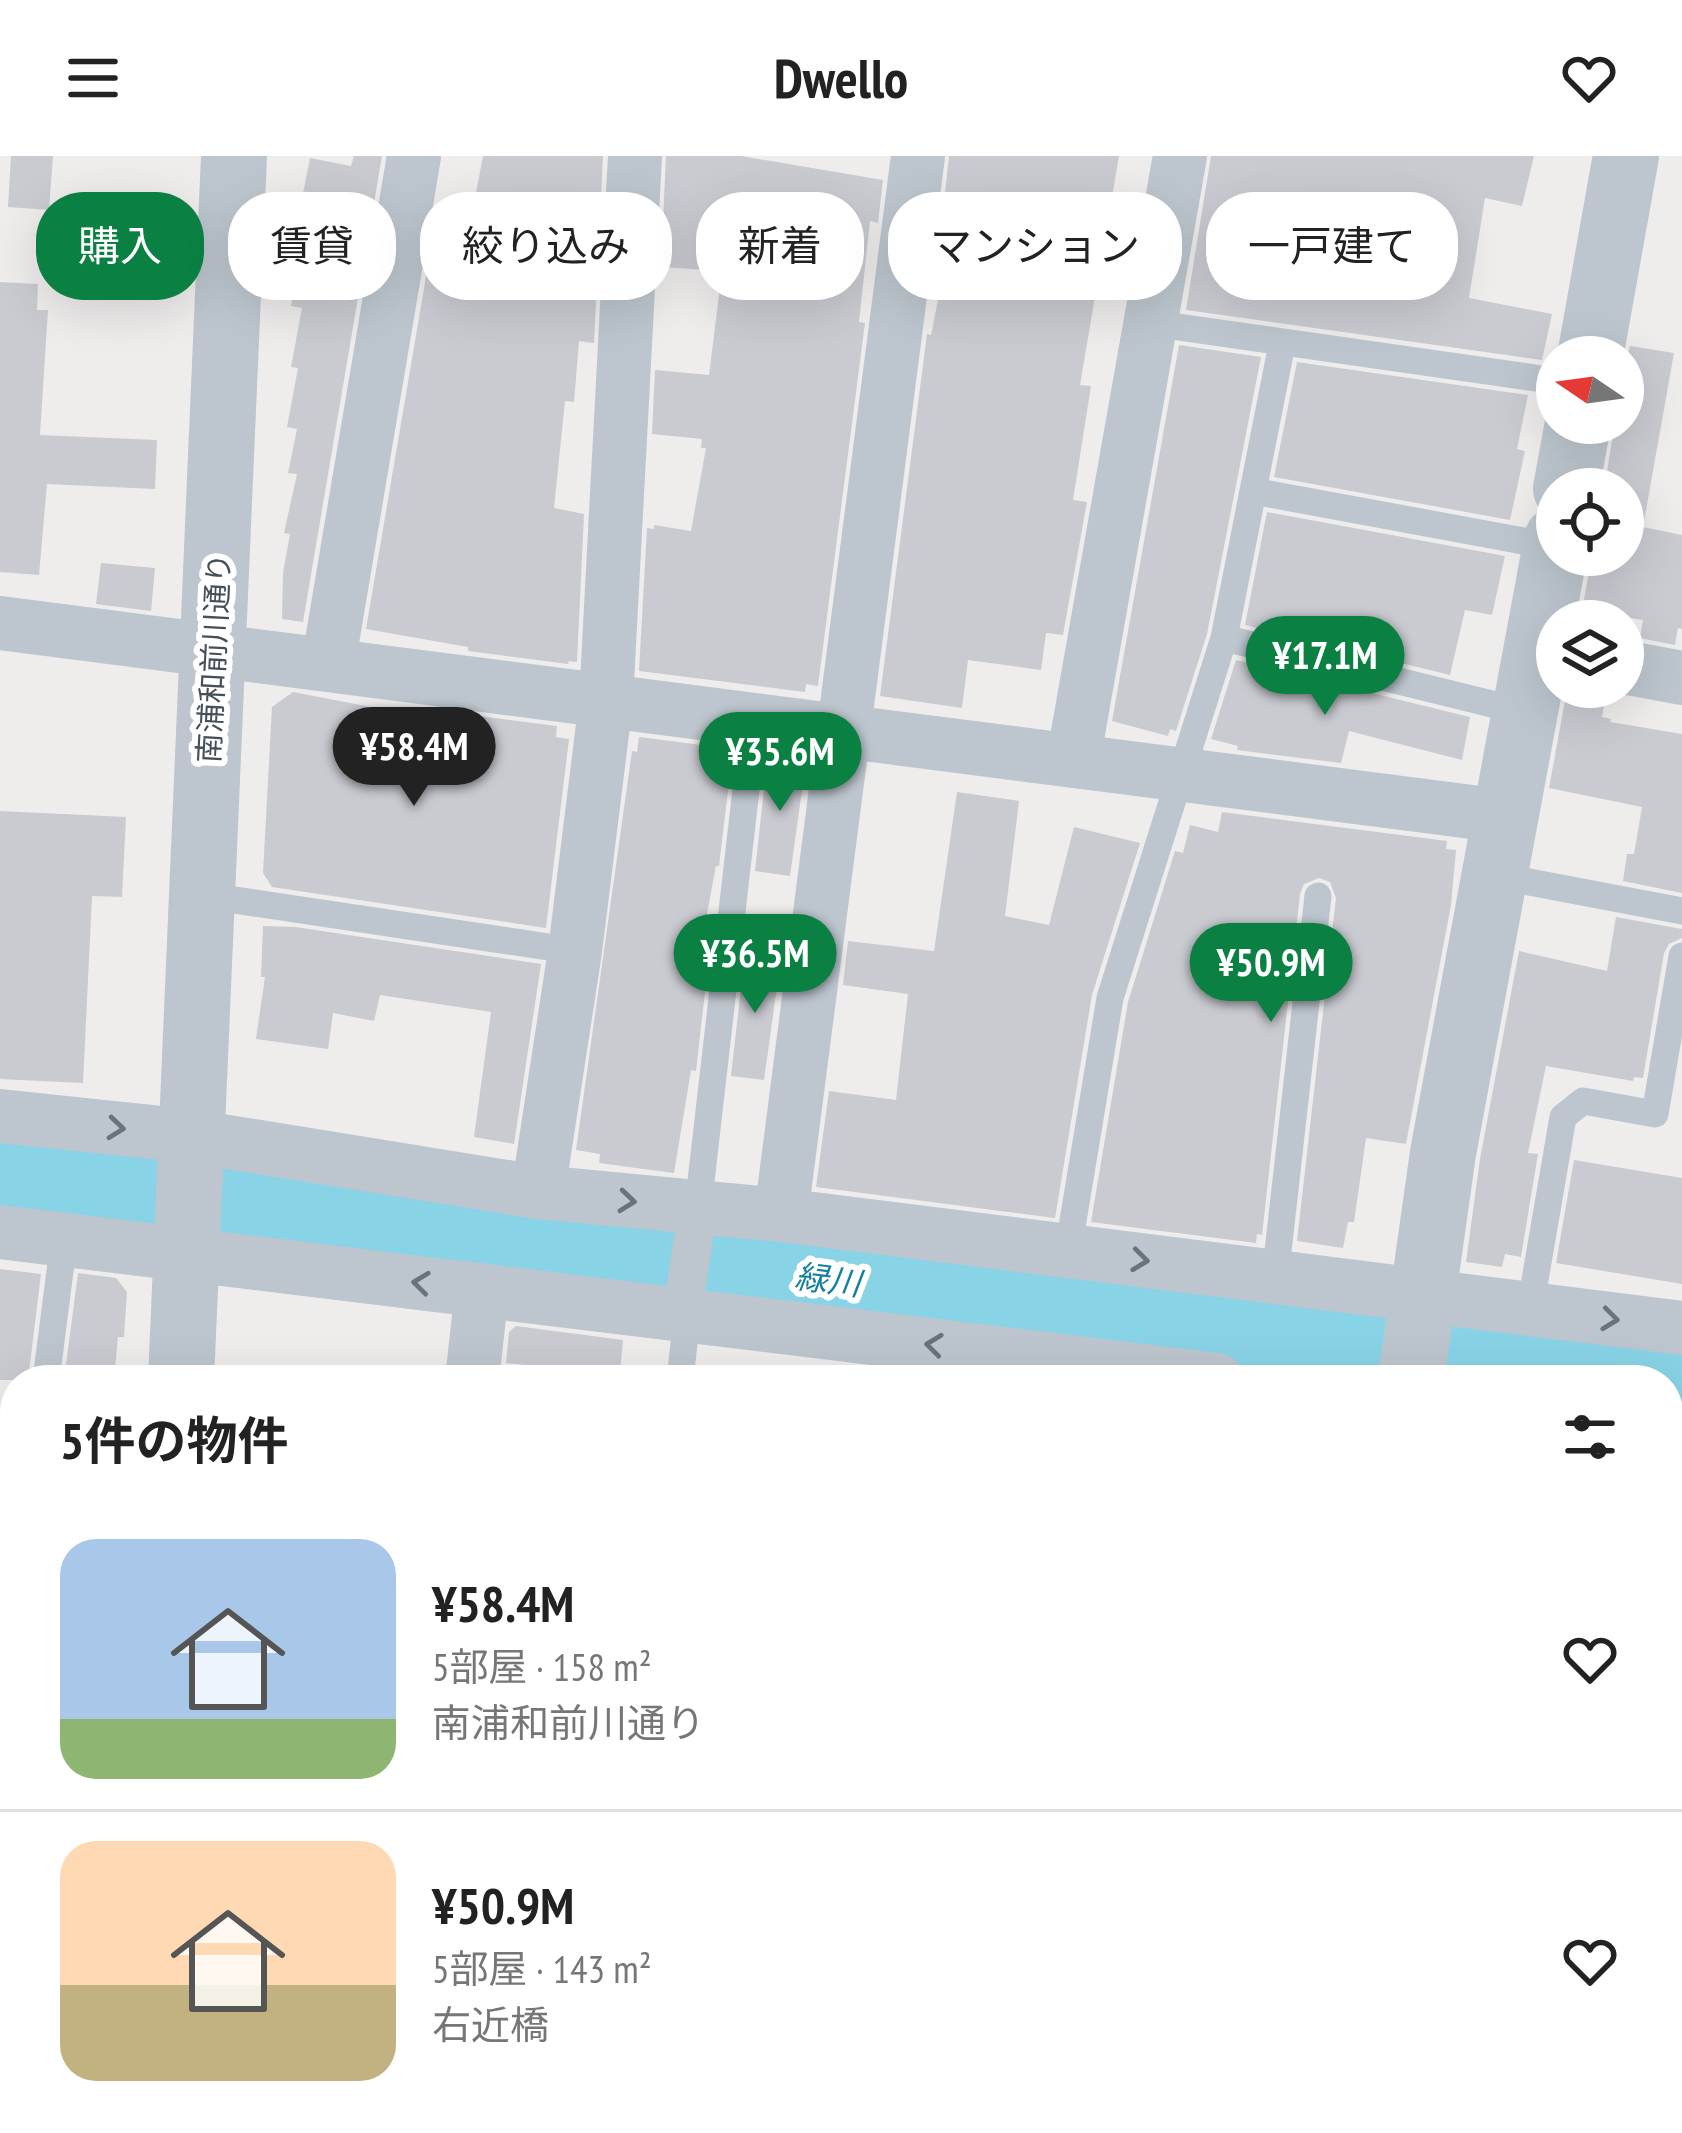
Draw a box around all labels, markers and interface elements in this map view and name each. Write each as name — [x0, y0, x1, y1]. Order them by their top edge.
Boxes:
text: Dwello — [774, 43, 908, 113]
icon: menu — [60, 45, 126, 111]
icon: heart — [1556, 45, 1622, 111]
chip: 購入 — [36, 192, 204, 300]
chip: 賃貸 — [228, 192, 396, 300]
chip: 絞り込み — [420, 192, 672, 300]
chip: 新着 — [696, 192, 864, 300]
chip: マンション — [888, 192, 1182, 300]
chip: 一戸建て — [1206, 192, 1458, 300]
north arrow — [1536, 336, 1644, 444]
map controls — [1536, 336, 1644, 708]
button: locate — [1536, 468, 1644, 576]
street label: 南浦和前川通り — [188, 552, 238, 764]
button: layers — [1536, 600, 1644, 708]
pin: ¥17.1M — [1227, 616, 1423, 718]
text: ¥17.1M — [1273, 629, 1377, 680]
pin: ¥58.4M — [316, 707, 512, 809]
pin: ¥35.6M — [682, 712, 878, 814]
text: ¥58.4M — [360, 720, 468, 771]
text: ¥35.6M — [726, 725, 834, 776]
pin: ¥36.5M — [657, 914, 853, 1016]
pin: ¥50.9M — [1173, 923, 1369, 1025]
text: ¥36.5M — [701, 927, 809, 978]
text: ¥50.9M — [1217, 936, 1325, 987]
one-way arrow — [107, 1115, 126, 1140]
one-way arrow — [618, 1188, 637, 1213]
one-way arrow — [1130, 1247, 1149, 1273]
water label: 緑川 — [793, 1254, 866, 1305]
one-way arrow — [412, 1270, 431, 1296]
one-way arrow — [1600, 1305, 1620, 1331]
one-way arrow — [924, 1333, 944, 1359]
icon: filters — [1557, 1404, 1623, 1470]
text: 5件の物件 — [60, 1407, 288, 1473]
text: ¥58.4M — [432, 1570, 574, 1636]
icon: home — [156, 1587, 300, 1731]
icon: heart — [1557, 1626, 1623, 1692]
text: 5部屋 · 158 m² — [432, 1641, 652, 1692]
text: 南浦和前川通り — [432, 1697, 705, 1748]
text: ¥50.9M — [432, 1872, 574, 1938]
icon: home — [156, 1889, 300, 2033]
icon: heart — [1557, 1928, 1623, 1994]
text: 5部屋 · 143 m² — [432, 1943, 652, 1994]
text: 右近橋 — [432, 1999, 549, 2050]

